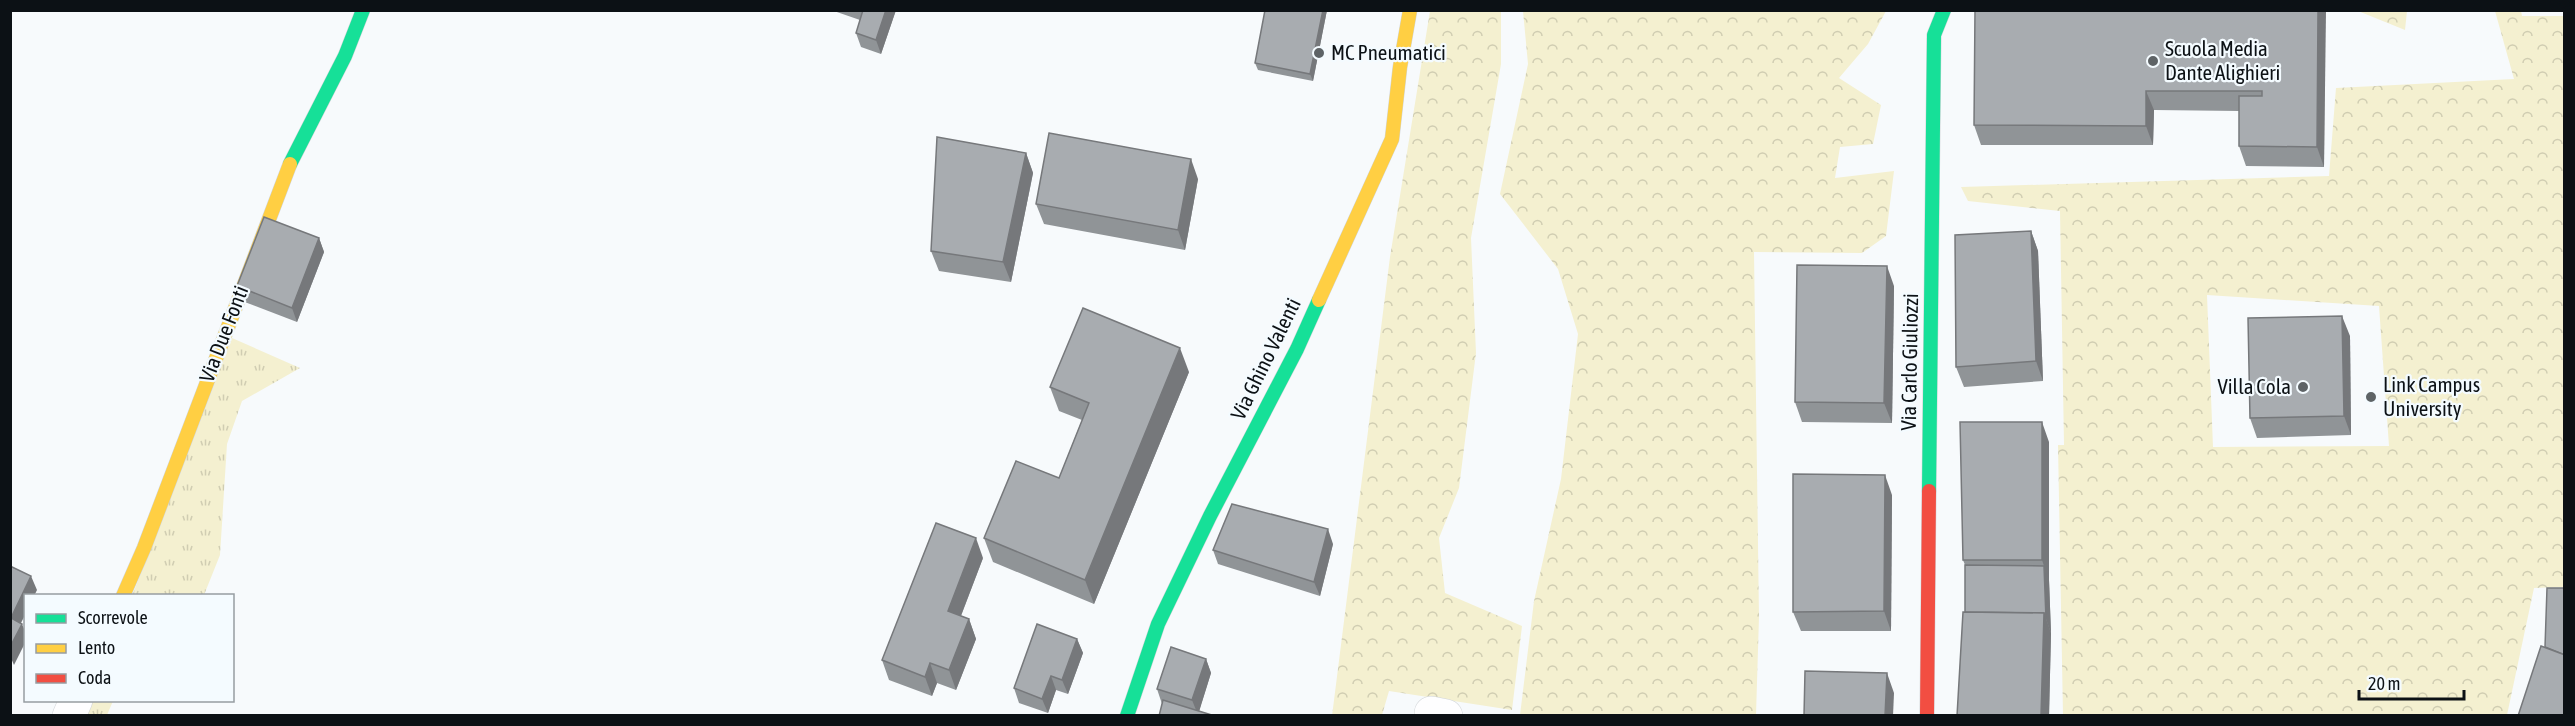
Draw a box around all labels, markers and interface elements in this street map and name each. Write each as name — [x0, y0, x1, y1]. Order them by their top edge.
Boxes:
place label: Scuola Media Dante Alighieri — [2165, 36, 2280, 84]
place label: MC Pneumatici — [1331, 40, 1446, 64]
marker: MC Pneumatici — [1312, 46, 1326, 60]
marker: Scuola Media Dante Alighieri — [2146, 54, 2160, 68]
street label: Via Due Fonti — [194, 282, 252, 385]
street label: Via Carlo Giuliozzi — [1896, 293, 1922, 431]
street label: Via Ghino Valenti — [1225, 294, 1305, 423]
place label: Link Campus University — [2383, 372, 2480, 420]
place label: Villa Cola — [2217, 374, 2291, 398]
marker: Villa Cola — [2296, 380, 2310, 394]
marker: Link Campus University — [2364, 390, 2378, 404]
legend — [24, 594, 234, 702]
text: Scorrevole — [78, 607, 148, 628]
text: Lento — [78, 637, 115, 658]
scale bar — [2359, 663, 2464, 701]
text: Coda — [78, 667, 111, 688]
text: 20 m — [2368, 673, 2400, 694]

